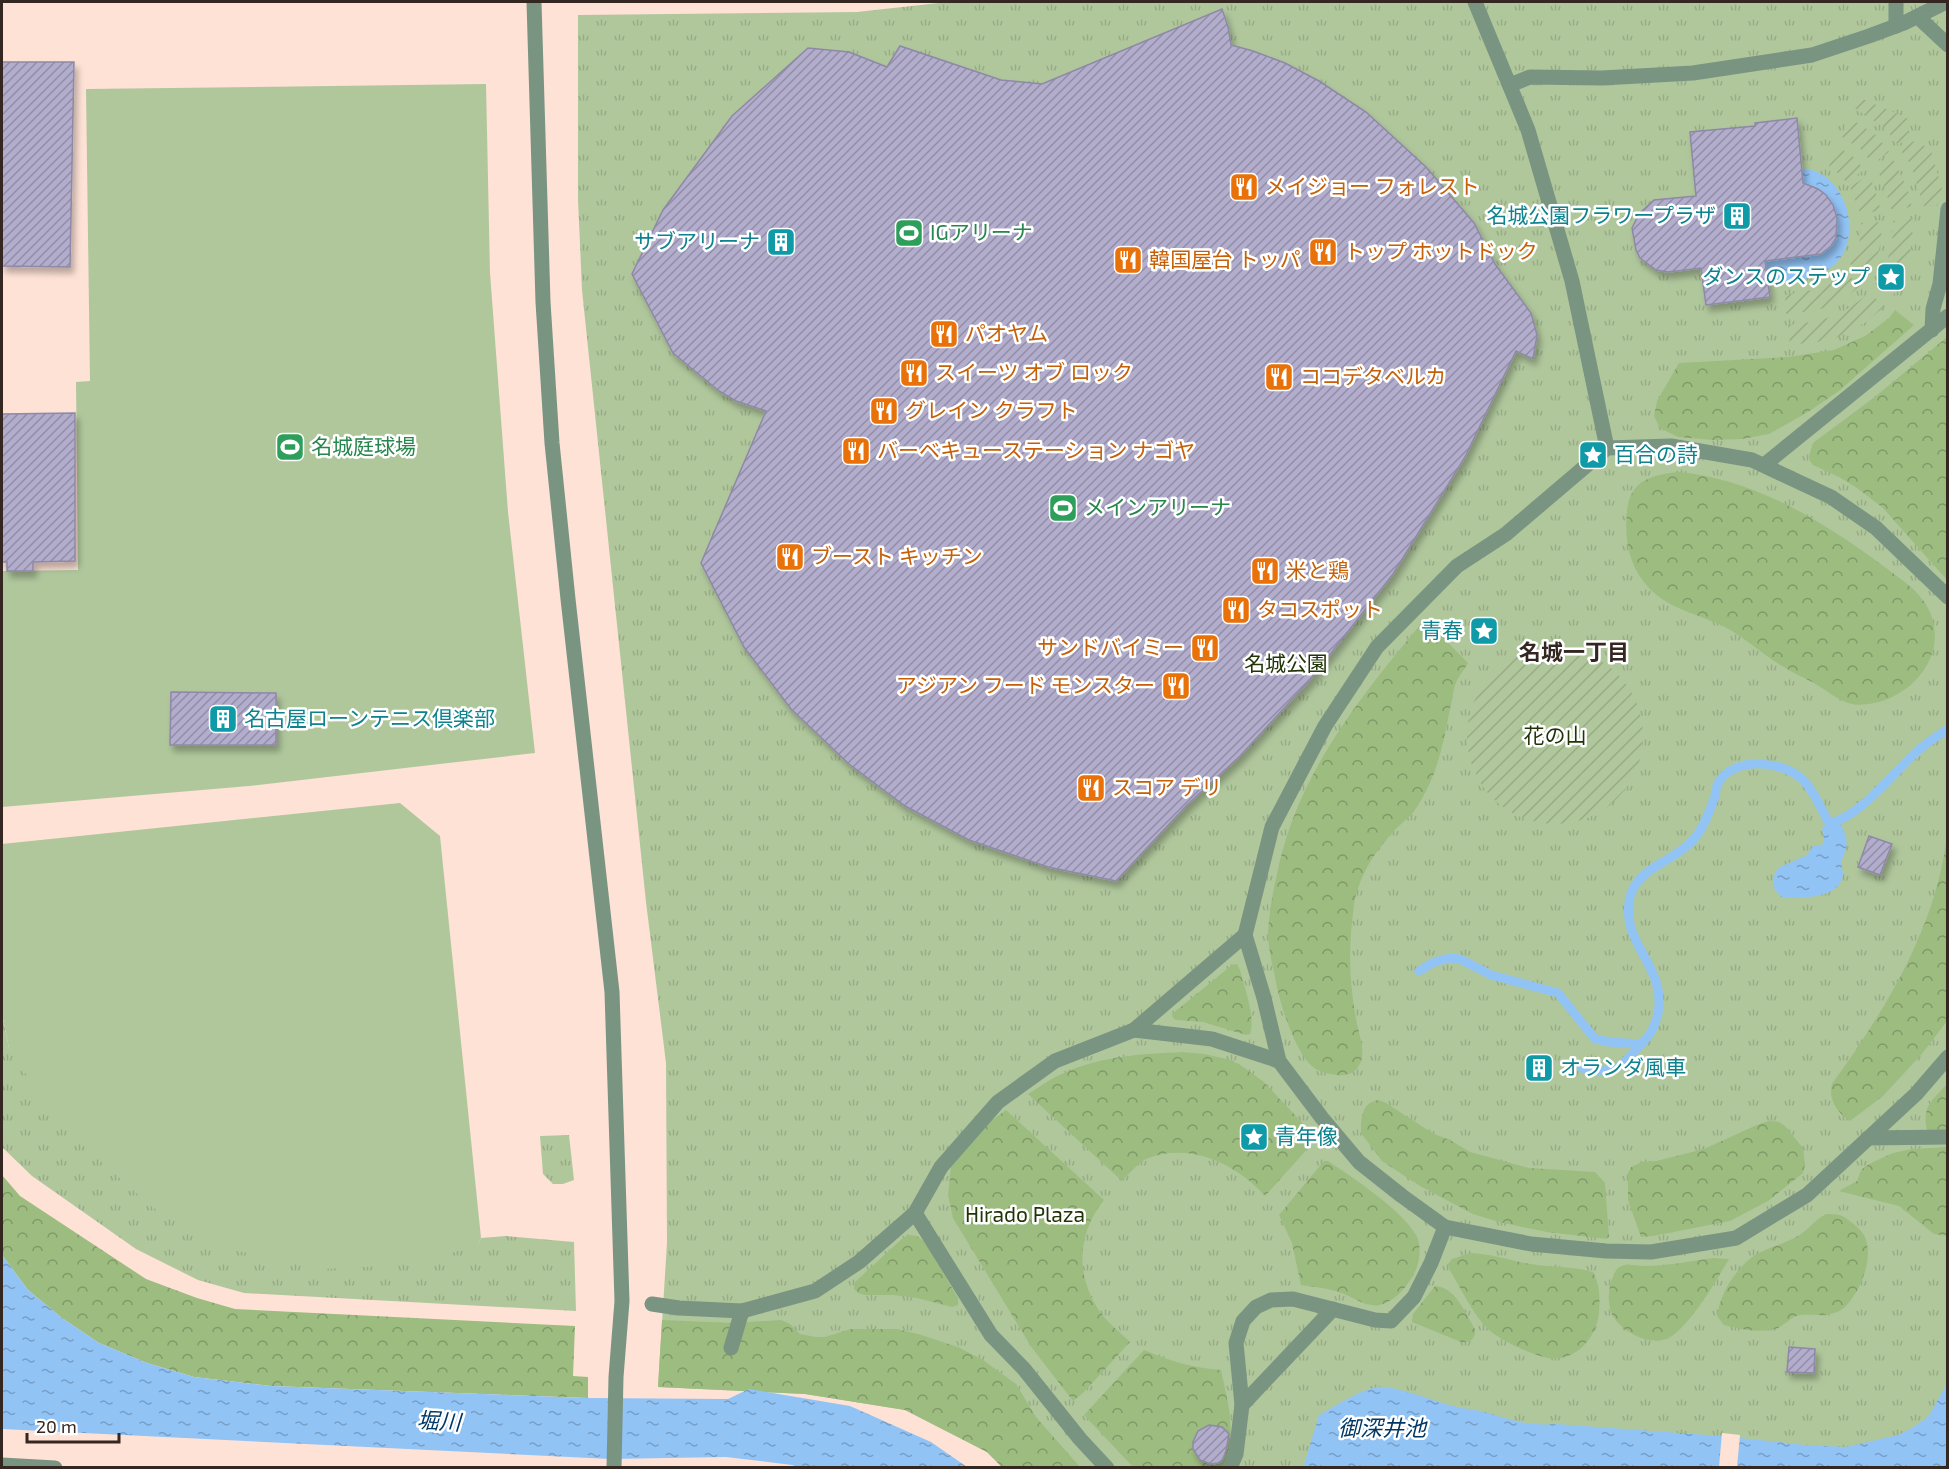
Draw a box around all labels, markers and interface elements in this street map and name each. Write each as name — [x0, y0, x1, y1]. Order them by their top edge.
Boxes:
restaurant icon: メイジョー フォレスト — [1228, 171, 1260, 203]
place label: メイジョー フォレスト — [1265, 173, 1480, 198]
building icon: 名城公園フラワープラザ — [1721, 200, 1753, 232]
place label: 名城公園フラワープラザ — [1486, 202, 1716, 227]
sports icon: IGアリーナ — [893, 217, 925, 249]
place label: IGアリーナ — [930, 219, 1033, 244]
building icon: サブアリーナ — [765, 226, 797, 258]
place label: サブアリーナ — [634, 228, 760, 253]
restaurant icon: トップ ホットドック — [1307, 236, 1339, 268]
place label: トップ ホットドック — [1344, 238, 1538, 263]
restaurant icon: 韓国屋台 トッパ — [1112, 244, 1144, 276]
place label: 韓国屋台 トッパ — [1149, 246, 1301, 271]
place icon: ダンスのステップ — [1875, 261, 1907, 293]
place label: ダンスのステップ — [1702, 263, 1870, 288]
restaurant icon: パオヤム — [928, 318, 960, 350]
place label: パオヤム — [965, 320, 1048, 345]
restaurant icon: スイーツ オブ ロック — [898, 357, 930, 389]
place label: スイーツ オブ ロック — [935, 359, 1133, 384]
restaurant icon: ココデタベルカ — [1263, 361, 1295, 393]
place label: ココデタベルカ — [1300, 363, 1446, 388]
restaurant icon: グレイン クラフト — [868, 395, 900, 427]
place label: グレイン クラフト — [905, 397, 1078, 422]
sports icon: 名城庭球場 — [274, 431, 306, 463]
place label: 名城庭球場 — [311, 433, 416, 458]
restaurant icon: バーベキューステーション ナゴヤ — [840, 435, 872, 467]
place label: バーベキューステーション ナゴヤ — [877, 437, 1195, 462]
place icon: 百合の詩 — [1577, 439, 1609, 471]
place label: 百合の詩 — [1614, 441, 1698, 466]
sports icon: メインアリーナ — [1047, 492, 1079, 524]
place label: メインアリーナ — [1084, 494, 1231, 519]
restaurant icon: ブースト キッチン — [774, 541, 806, 573]
place label: ブースト キッチン — [811, 543, 983, 568]
restaurant icon: 米と鶏 — [1249, 555, 1281, 587]
place label: 米と鶏 — [1286, 557, 1349, 582]
restaurant icon: タコスポット — [1220, 594, 1252, 626]
place label: タコスポット — [1257, 596, 1383, 621]
place icon: 青春 — [1468, 615, 1500, 647]
place label: 青春 — [1421, 617, 1463, 642]
restaurant icon: サンドバイミー — [1189, 632, 1221, 664]
place label: サンドバイミー — [1037, 634, 1184, 659]
district label: 名城一丁目 — [1519, 638, 1629, 664]
park label: 名城公園 — [1244, 650, 1328, 675]
restaurant icon: アジアン フード モンスター — [1160, 670, 1192, 702]
place label: アジアン フード モンスター — [896, 672, 1155, 697]
building icon: 名古屋ローンテニス倶楽部 — [207, 703, 239, 735]
place label: 名古屋ローンテニス倶楽部 — [244, 705, 495, 730]
park label: 花の山 — [1524, 722, 1587, 747]
restaurant icon: スコア デリ — [1075, 772, 1107, 804]
place label: スコア デリ — [1112, 774, 1222, 799]
building icon: オランダ風車 — [1523, 1052, 1555, 1084]
place label: オランダ風車 — [1560, 1054, 1686, 1079]
place icon: 青年像 — [1238, 1121, 1270, 1153]
place label: 青年像 — [1275, 1123, 1338, 1148]
park label: Hirado Plaza — [965, 1201, 1085, 1226]
scale bar — [27, 1406, 118, 1444]
water label: 堀川 — [416, 1406, 464, 1434]
water label: 御深井池 — [1338, 1414, 1428, 1440]
text: 20 m — [36, 1415, 77, 1437]

